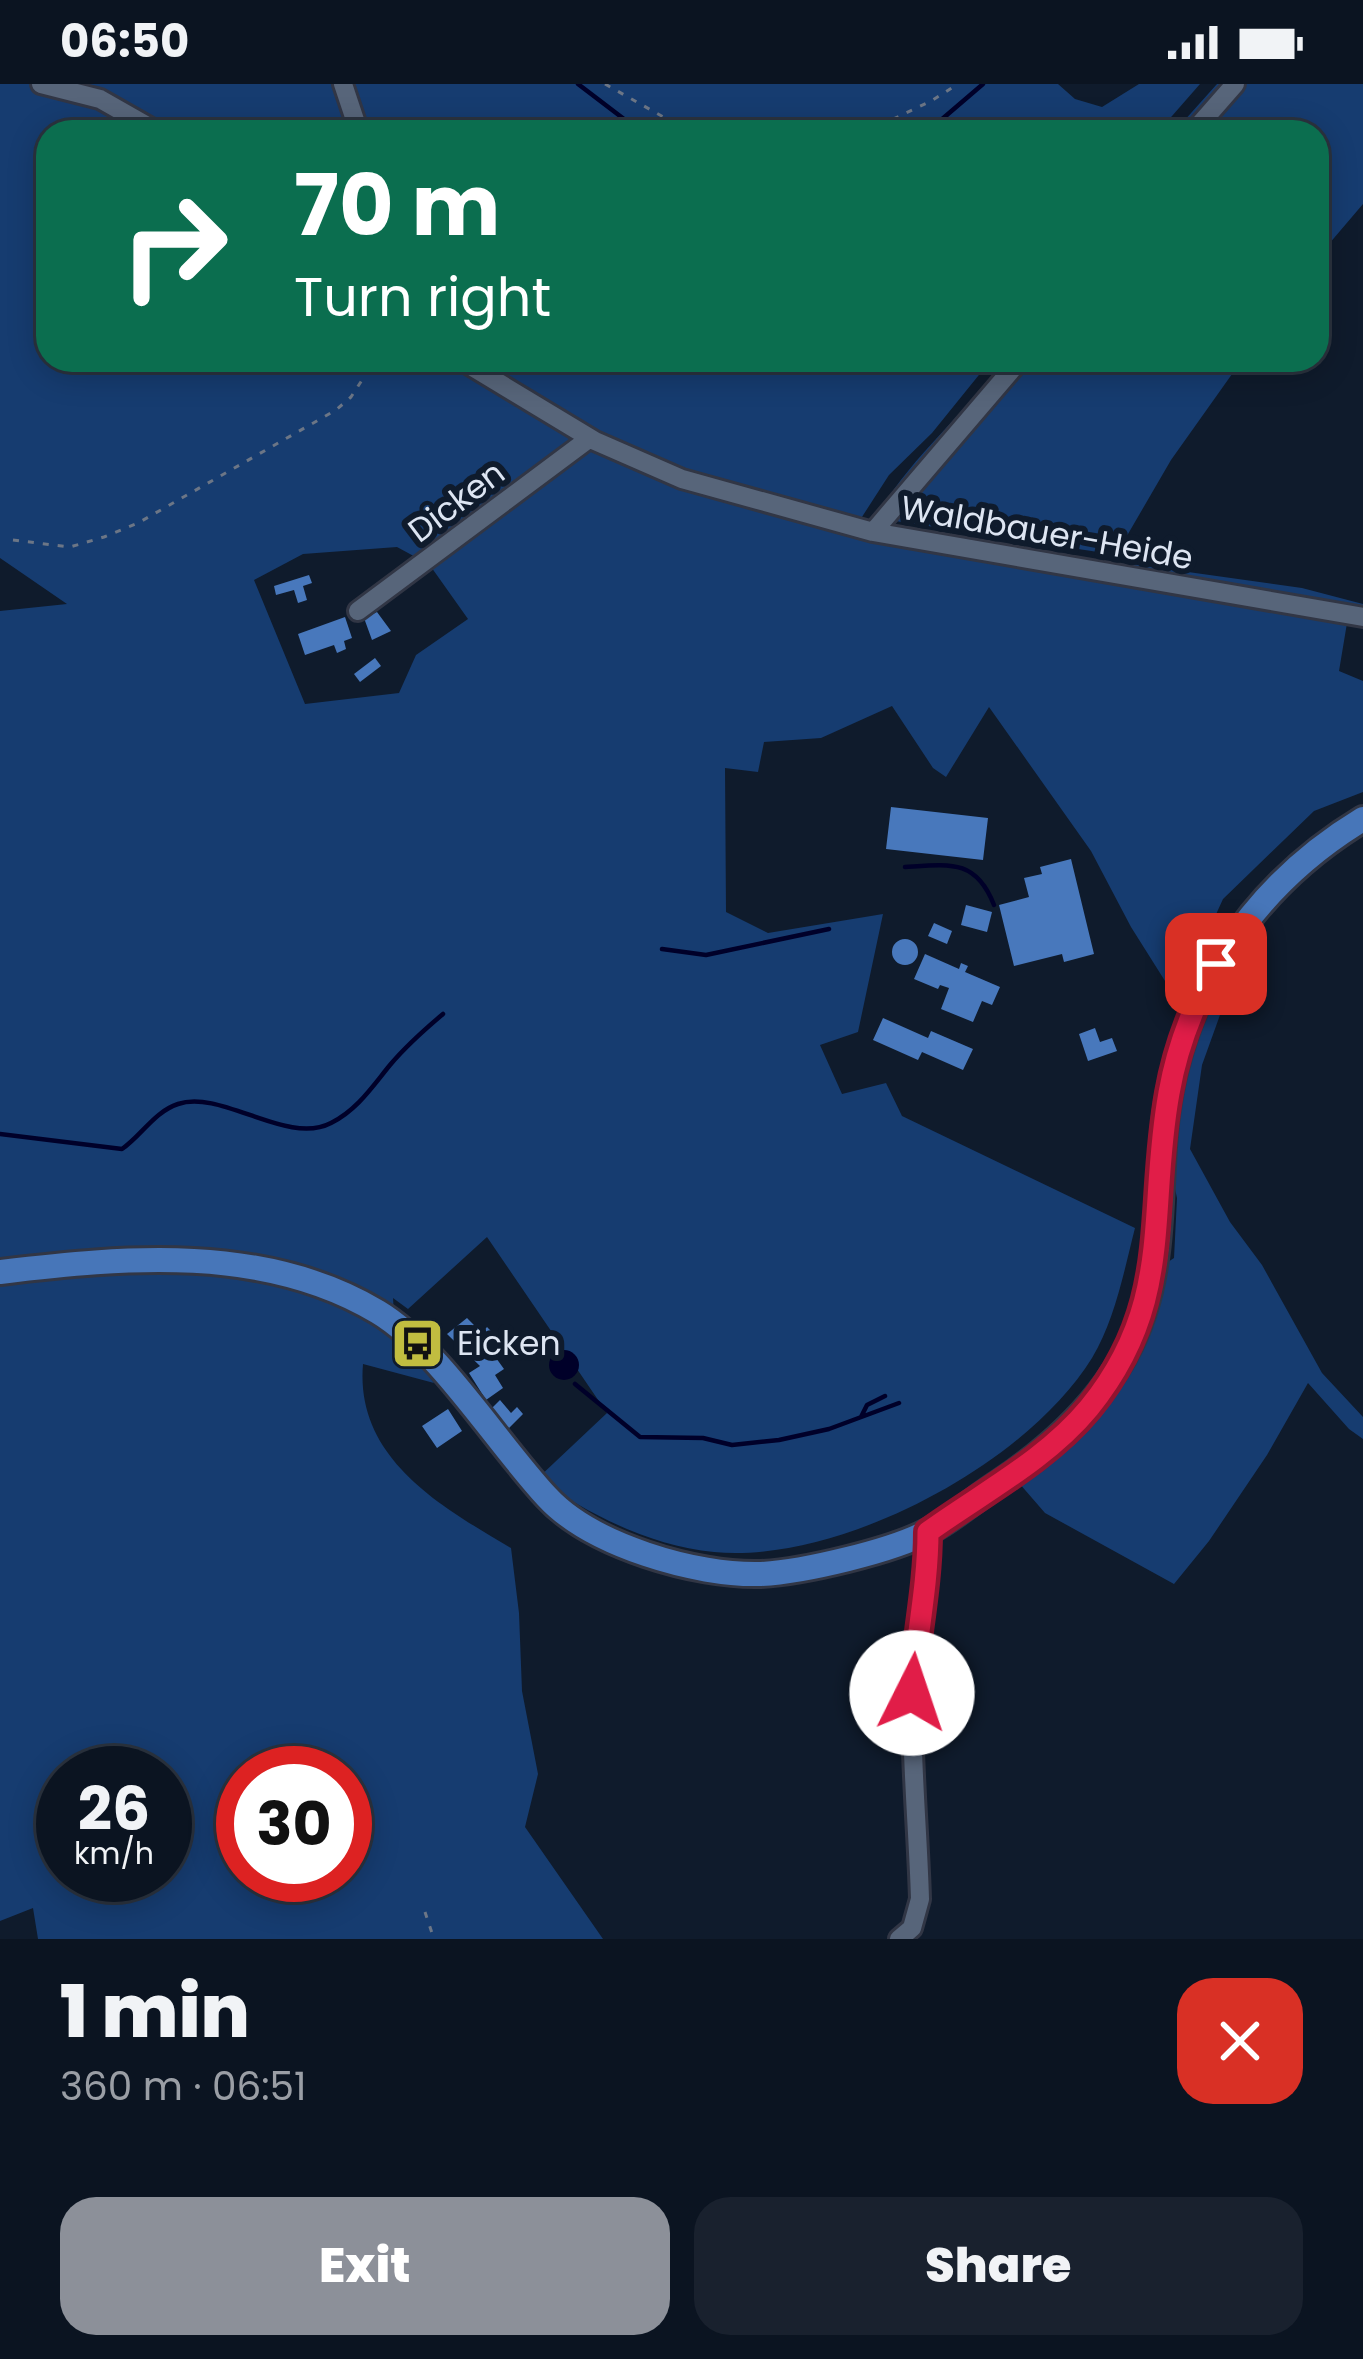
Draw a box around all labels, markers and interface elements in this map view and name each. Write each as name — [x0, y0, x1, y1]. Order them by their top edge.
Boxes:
text: 06:50 — [60, 10, 189, 73]
text: 70 m — [294, 147, 500, 264]
icon: right — [96, 168, 252, 324]
text: Turn right — [294, 259, 551, 335]
street label: Dicken — [398, 450, 514, 553]
street label: Waldbauer-Heide — [897, 484, 1197, 581]
pin — [1165, 913, 1267, 1015]
icon: arrive — [1183, 931, 1249, 997]
bus stop icon: Eicken — [390, 1315, 446, 1371]
place label: Eicken — [457, 1320, 561, 1367]
position arrow — [849, 1630, 975, 1756]
speed limit sign: 30 — [216, 1746, 372, 1902]
text: 26 — [78, 1767, 150, 1851]
text: km/h — [74, 1832, 154, 1875]
text: 1 min — [60, 1961, 250, 2062]
button: close — [1177, 1978, 1303, 2104]
text: 360 m · 06:51 — [60, 2059, 306, 2114]
button: Exit — [60, 2197, 670, 2335]
button: Share — [694, 2197, 1303, 2335]

